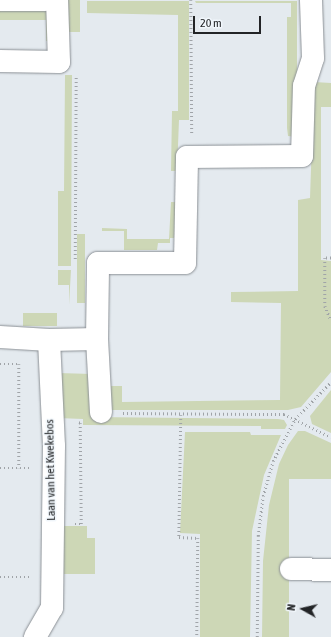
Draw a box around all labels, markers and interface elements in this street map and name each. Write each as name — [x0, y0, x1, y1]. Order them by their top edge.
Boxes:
scale bar — [195, 8, 263, 34]
text: 20 m — [200, 16, 222, 30]
street label: Laan van het Kwekebos — [43, 419, 59, 521]
north arrow — [283, 589, 323, 629]
text: N — [285, 603, 298, 611]

